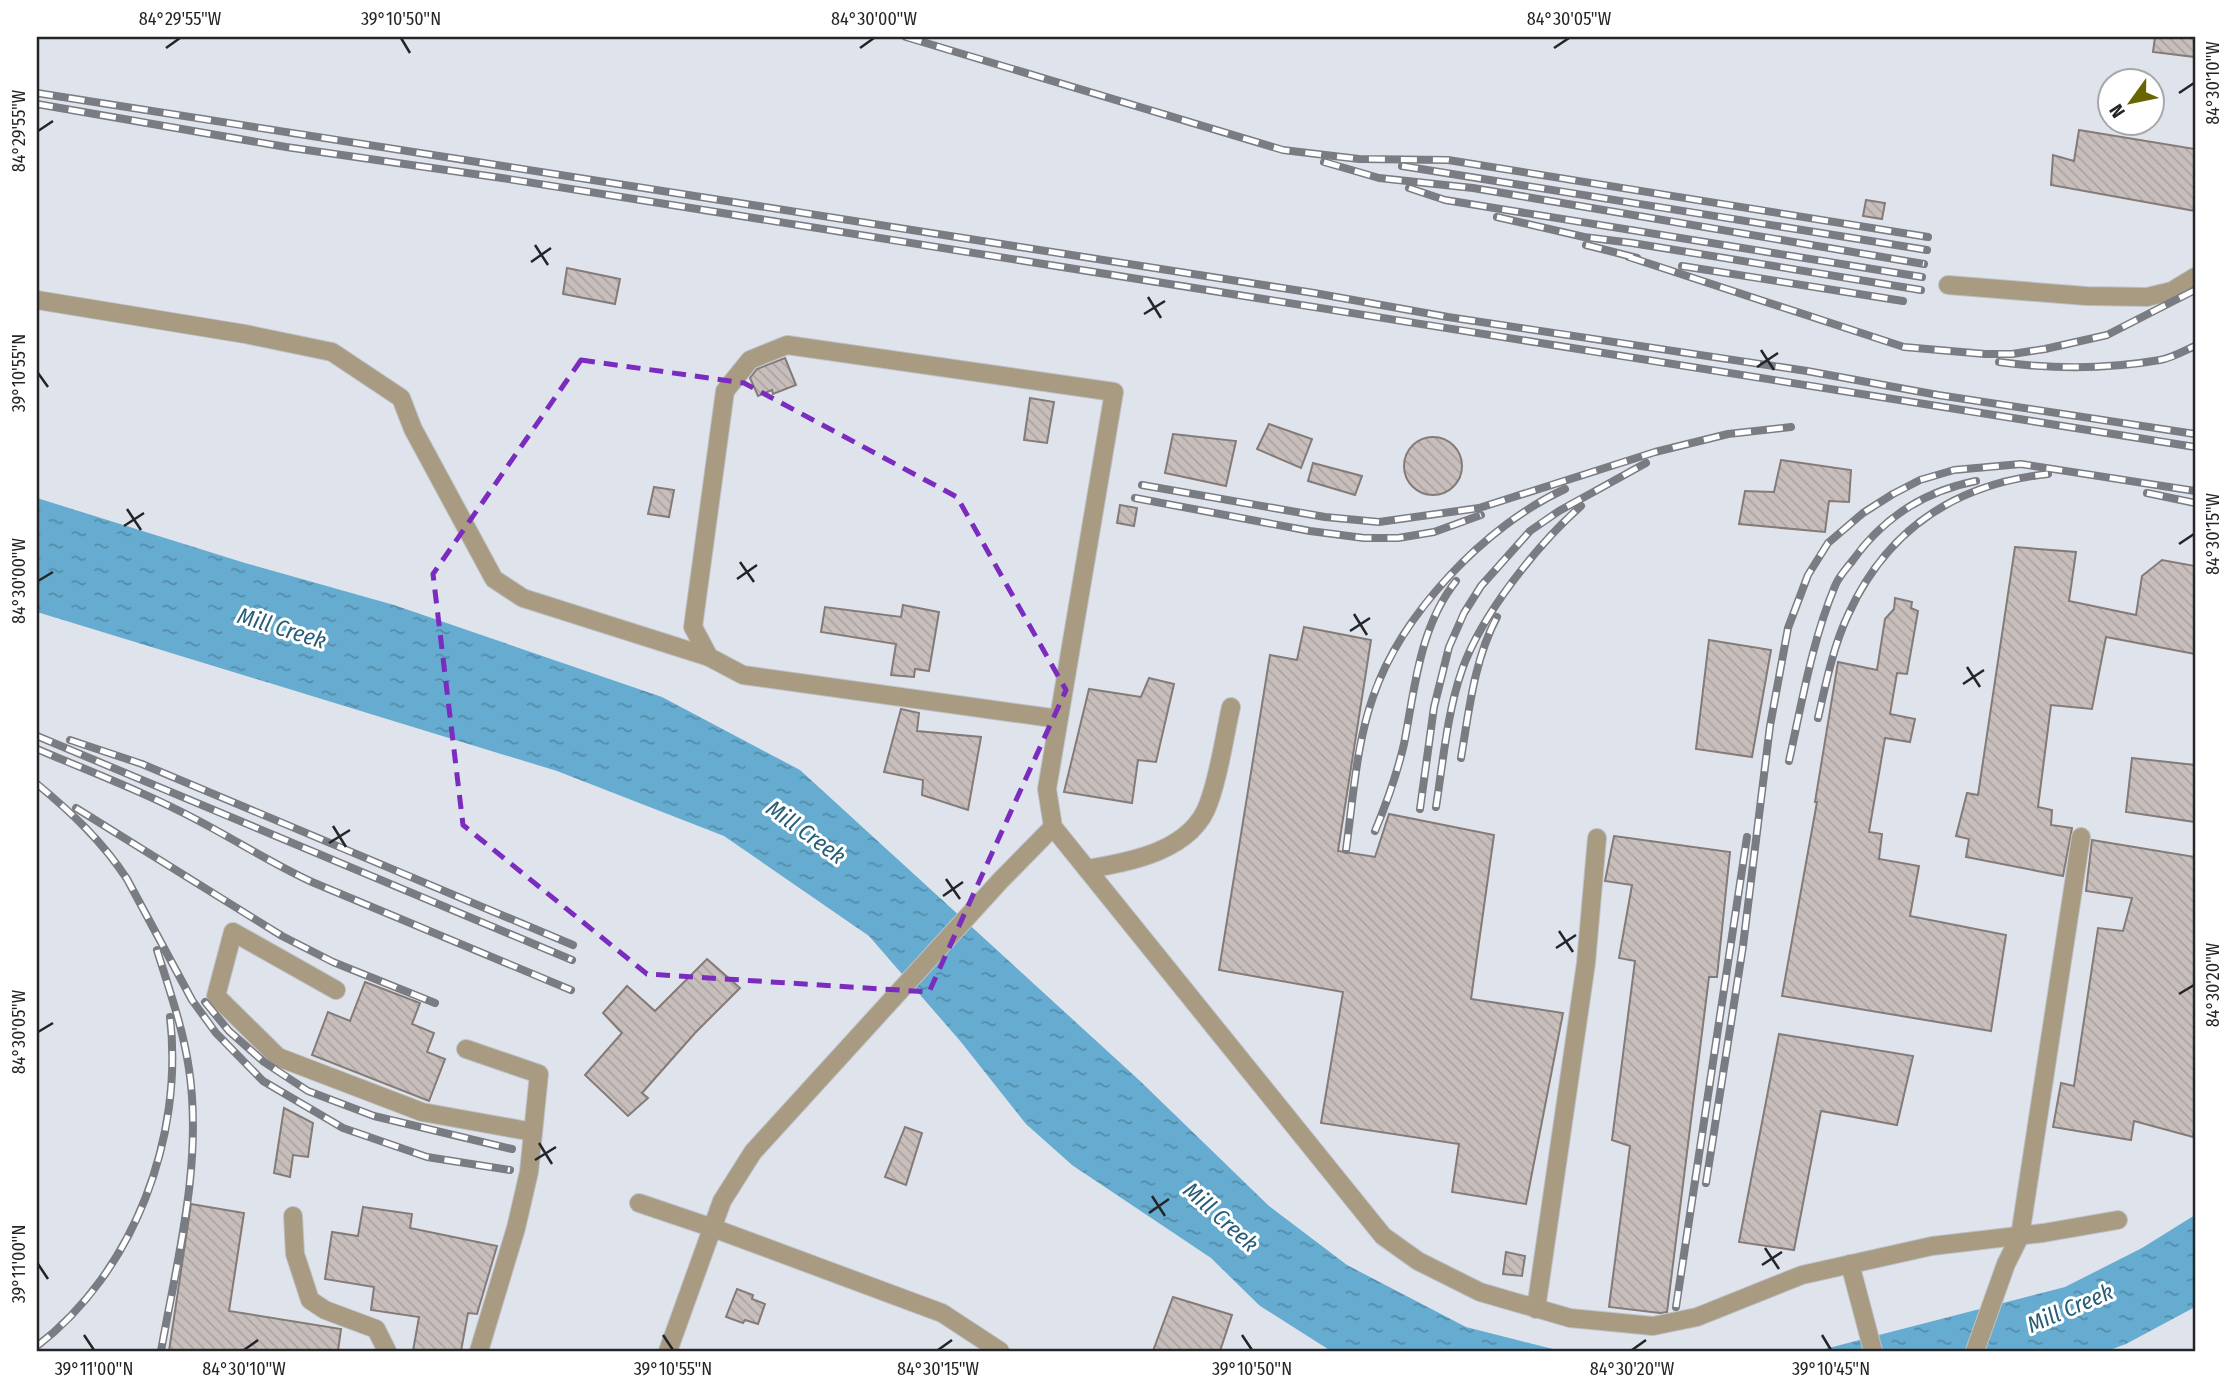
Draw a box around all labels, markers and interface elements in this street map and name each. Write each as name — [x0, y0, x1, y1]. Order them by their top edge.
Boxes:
text: 84°29'55"W — [139, 8, 222, 30]
text: 39°10'50"N — [361, 8, 441, 30]
text: 84°30'00"W — [831, 8, 917, 30]
text: 84°30'05"W — [1527, 8, 1612, 30]
text: 84°30'10"W — [2202, 41, 2224, 125]
north arrow — [2096, 66, 2166, 136]
text: 84°29'55"W — [8, 89, 30, 172]
text: N — [2104, 100, 2130, 122]
text: 39°10'55"N — [8, 334, 30, 412]
text: 84°30'15"W — [2202, 492, 2224, 575]
text: 84°30'00"W — [8, 538, 30, 624]
water label: Mill Creek — [234, 601, 330, 655]
water label: Mill Creek — [761, 794, 851, 870]
text: 84°30'20"W — [2202, 942, 2224, 1027]
text: 84°30'05"W — [8, 989, 30, 1074]
water label: Mill Creek — [1178, 1176, 1264, 1258]
text: 39°11'00"N — [8, 1225, 30, 1303]
water label: Mill Creek — [2023, 1277, 2117, 1339]
text: 39°11'00"N — [55, 1358, 133, 1380]
text: 84°30'10"W — [202, 1358, 286, 1380]
text: 39°10'55"N — [634, 1358, 712, 1380]
text: 84°30'15"W — [897, 1358, 980, 1380]
text: 39°10'50"N — [1212, 1358, 1292, 1380]
text: 84°30'20"W — [1590, 1358, 1675, 1380]
text: 39°10'45"N — [1792, 1358, 1870, 1380]

